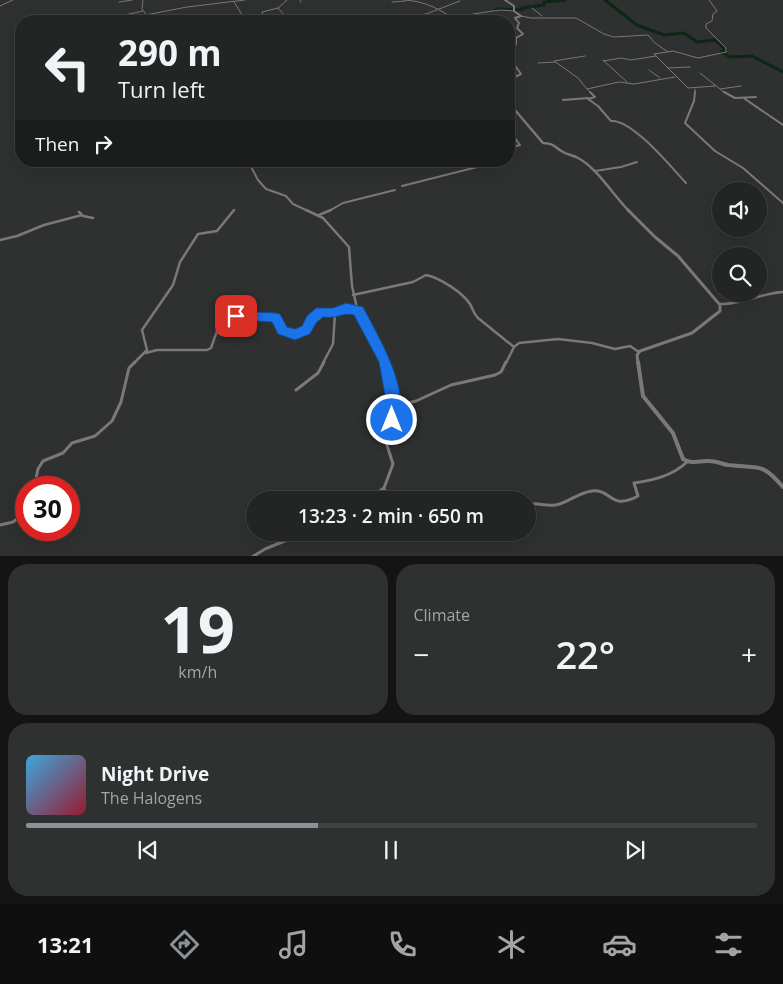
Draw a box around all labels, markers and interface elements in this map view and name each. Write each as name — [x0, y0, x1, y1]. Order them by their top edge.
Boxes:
text: 290 m — [118, 29, 222, 76]
icon: left — [35, 35, 100, 100]
text: Turn left — [118, 74, 205, 104]
icon: right — [89, 130, 117, 158]
text: Then — [35, 131, 79, 157]
map controls — [712, 182, 767, 302]
button: sound — [712, 182, 767, 237]
button: search — [712, 247, 767, 302]
pin — [215, 295, 257, 337]
icon: arrive — [222, 302, 250, 330]
position arrow — [365, 393, 417, 445]
speed limit sign: 30 — [15, 476, 80, 541]
text: 13:23 · 2 min · 650 m — [298, 503, 484, 529]
text: 19 — [161, 584, 235, 672]
text: Climate — [414, 604, 470, 626]
text: 22° — [555, 628, 615, 680]
text: − — [414, 635, 430, 673]
text: + — [741, 635, 757, 673]
text: km/h — [178, 661, 217, 683]
text: Night Drive — [101, 761, 209, 787]
text: The Halogens — [101, 787, 202, 809]
icon: previous — [134, 836, 162, 864]
icon: pause — [377, 836, 405, 864]
icon: next — [621, 836, 649, 864]
icon: directions — [167, 927, 202, 962]
icon: music — [276, 927, 311, 962]
icon: phone — [385, 927, 420, 962]
icon: climate — [494, 927, 529, 962]
icon: car — [602, 927, 637, 962]
icon: filters — [711, 927, 746, 962]
text: 13:21 — [37, 929, 93, 959]

